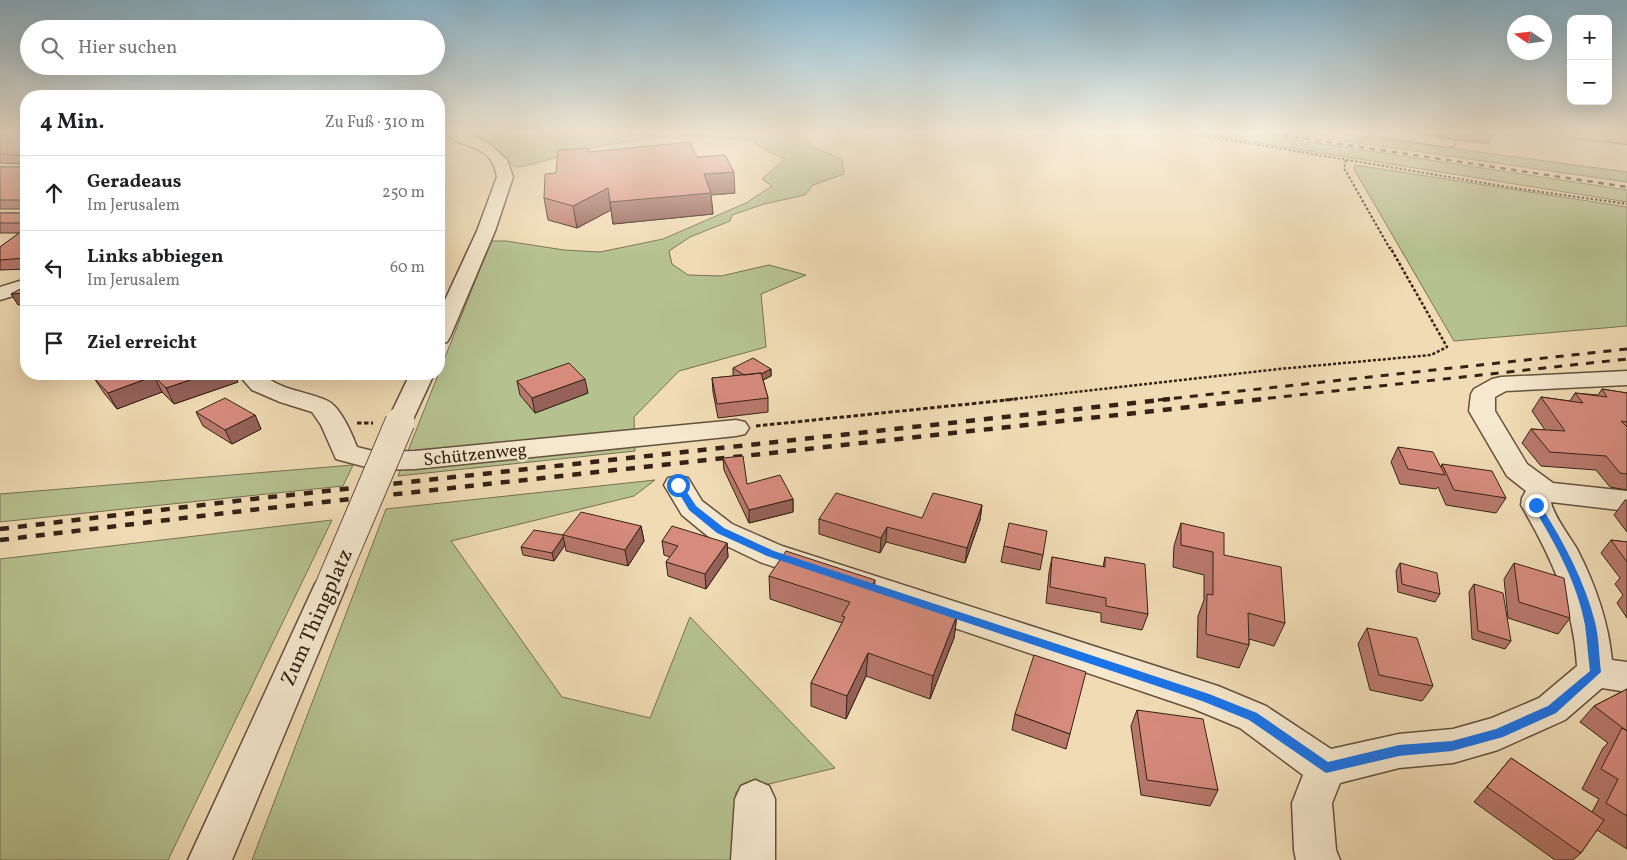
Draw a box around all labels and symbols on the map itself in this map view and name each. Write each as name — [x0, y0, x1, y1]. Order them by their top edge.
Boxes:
north arrow — [1507, 15, 1552, 60]
street label: Schützenweg — [422, 438, 528, 473]
route start — [667, 474, 690, 497]
route end — [1525, 494, 1548, 517]
street label: Zum Thingplatz — [274, 544, 361, 691]

